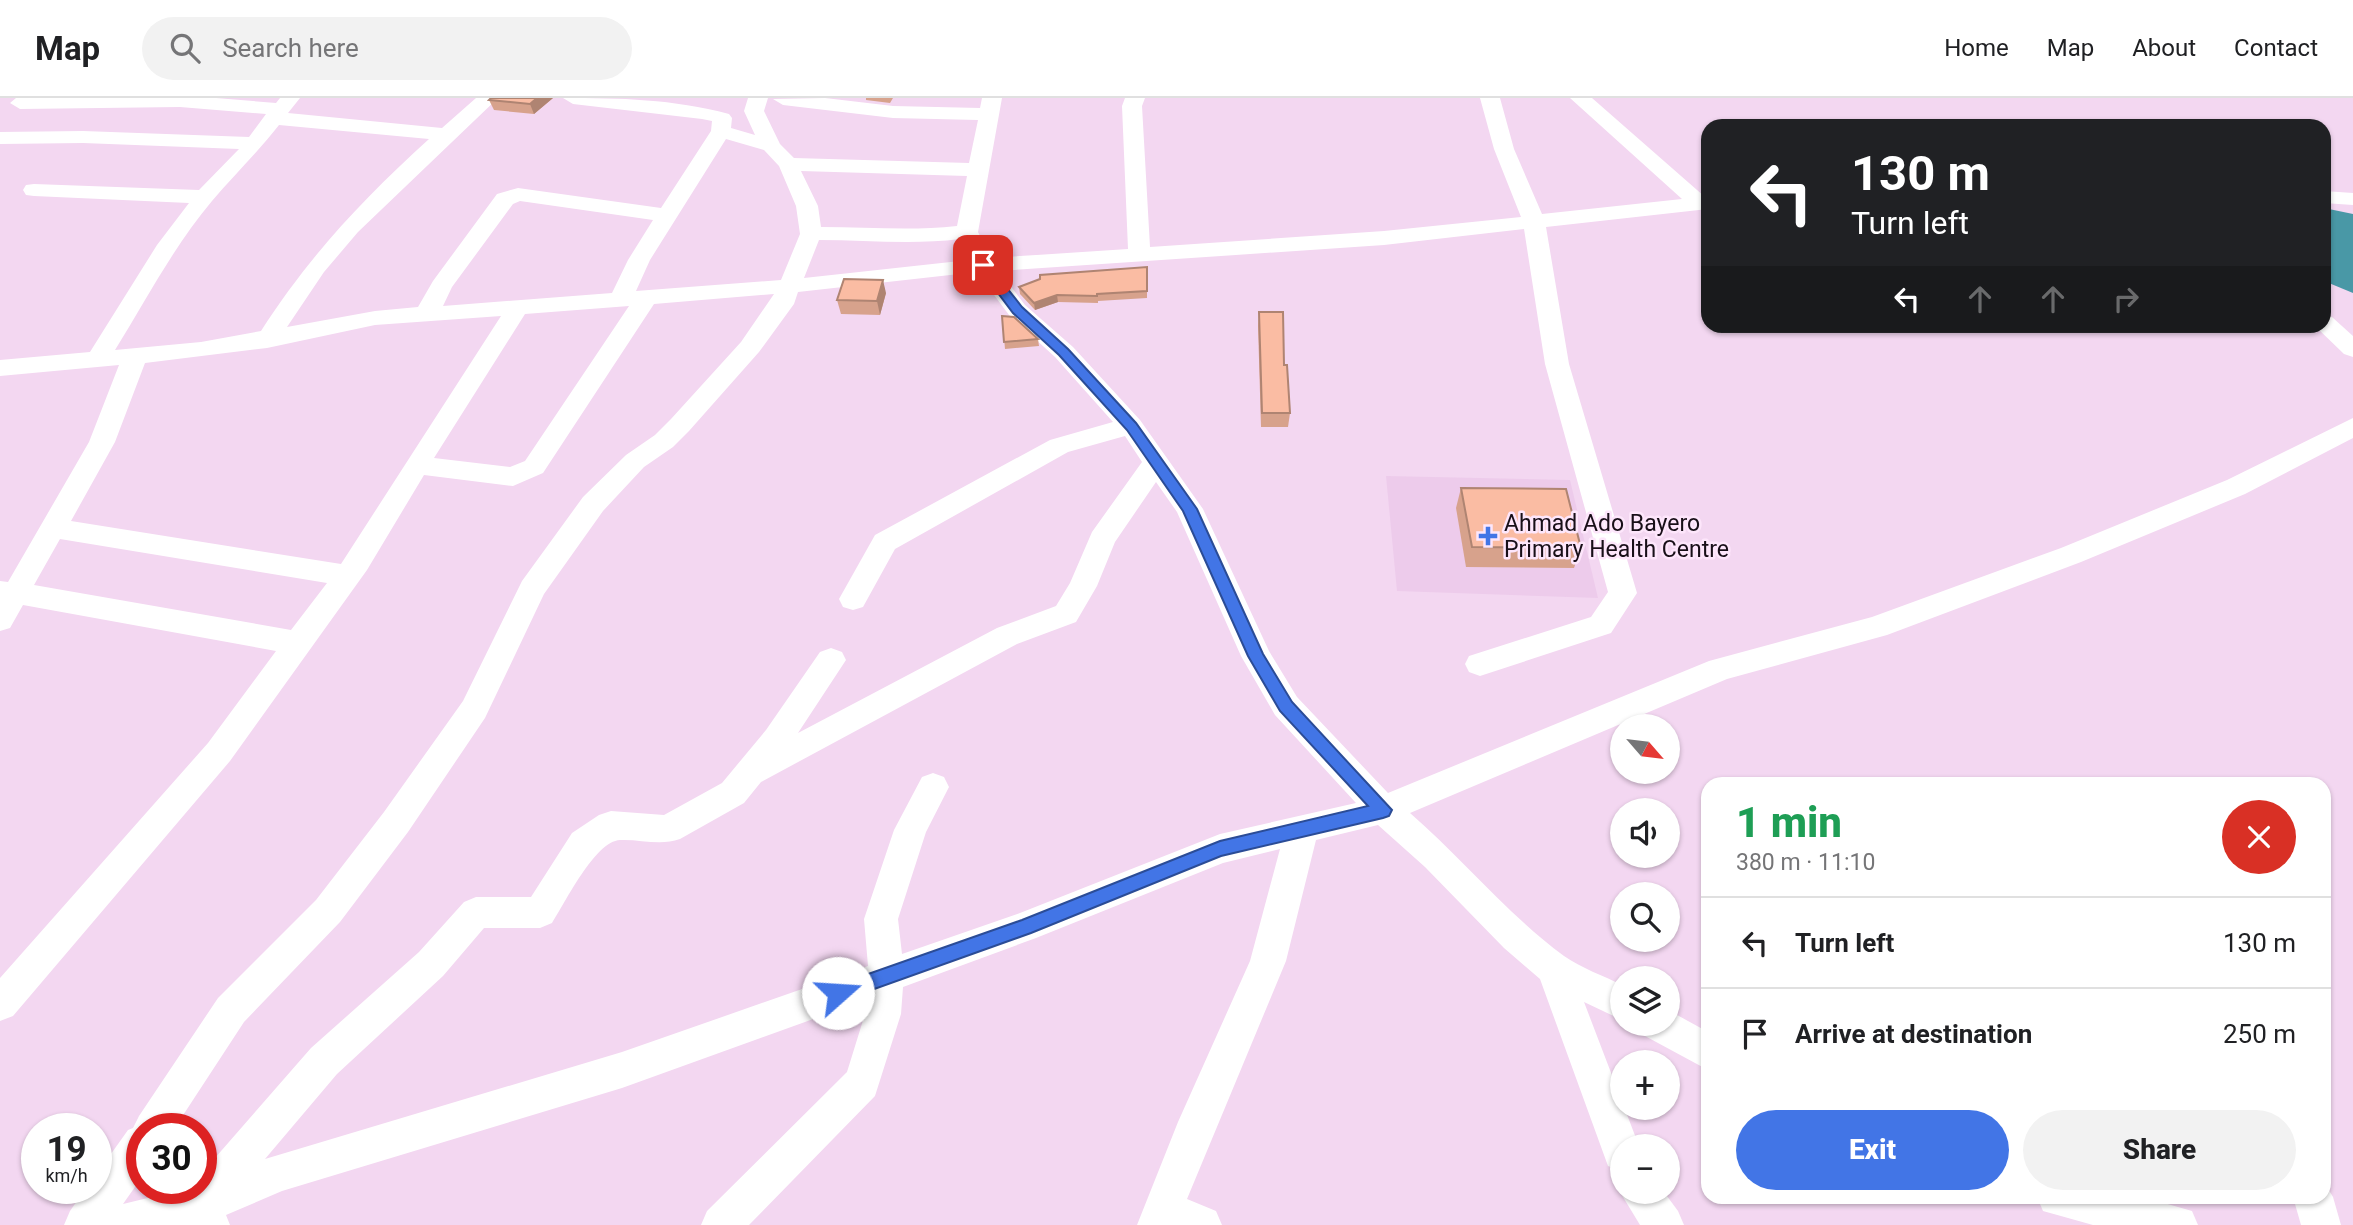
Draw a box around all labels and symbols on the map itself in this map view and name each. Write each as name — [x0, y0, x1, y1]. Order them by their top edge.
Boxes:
pin — [953, 235, 1013, 295]
place label: Ahmad Ado Bayero Primary Health Centre — [1504, 510, 1729, 563]
marker: Ahmad Ado Bayero Primary Health Centre — [1478, 526, 1498, 546]
north arrow — [1610, 714, 1680, 784]
position arrow — [801, 956, 875, 1030]
speed limit sign: 30 — [126, 1113, 217, 1204]

